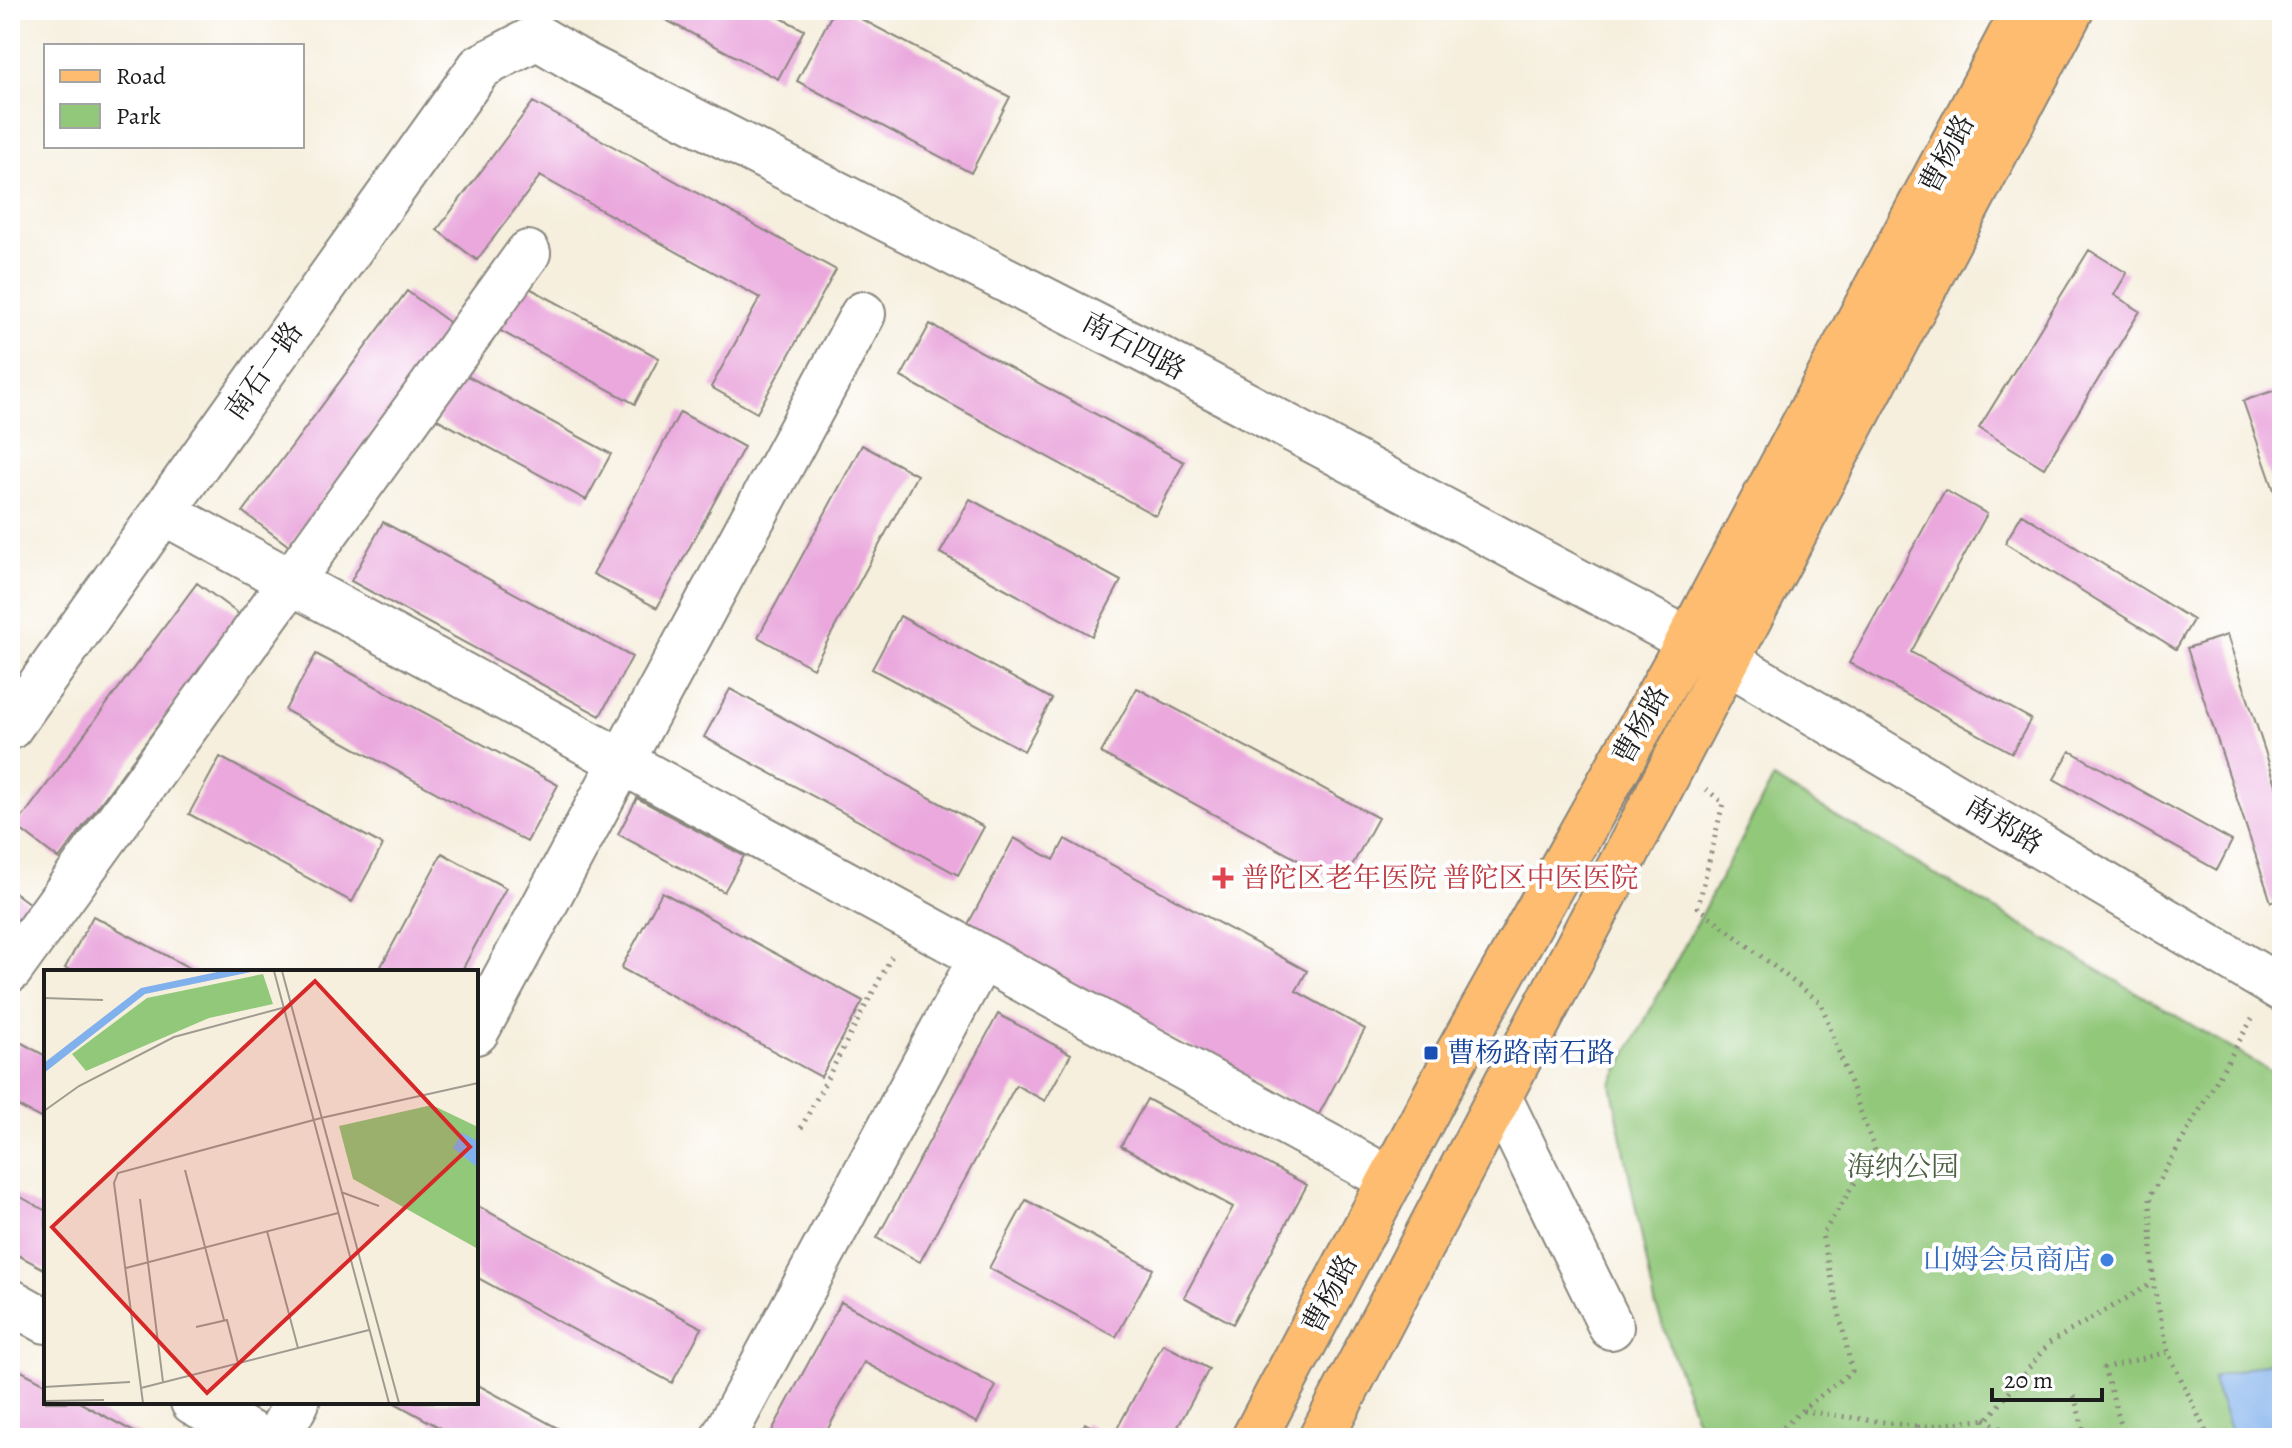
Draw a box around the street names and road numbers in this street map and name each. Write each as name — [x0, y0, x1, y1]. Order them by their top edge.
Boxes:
street label: 曹杨路 — [1911, 108, 1983, 200]
street label: 南石四路 — [1076, 303, 1192, 389]
street label: 南石一路 — [216, 314, 312, 428]
street label: 曹杨路 — [1604, 679, 1678, 771]
street label: 南郑路 — [1958, 787, 2050, 863]
street label: 曹杨路 — [1294, 1248, 1366, 1340]

